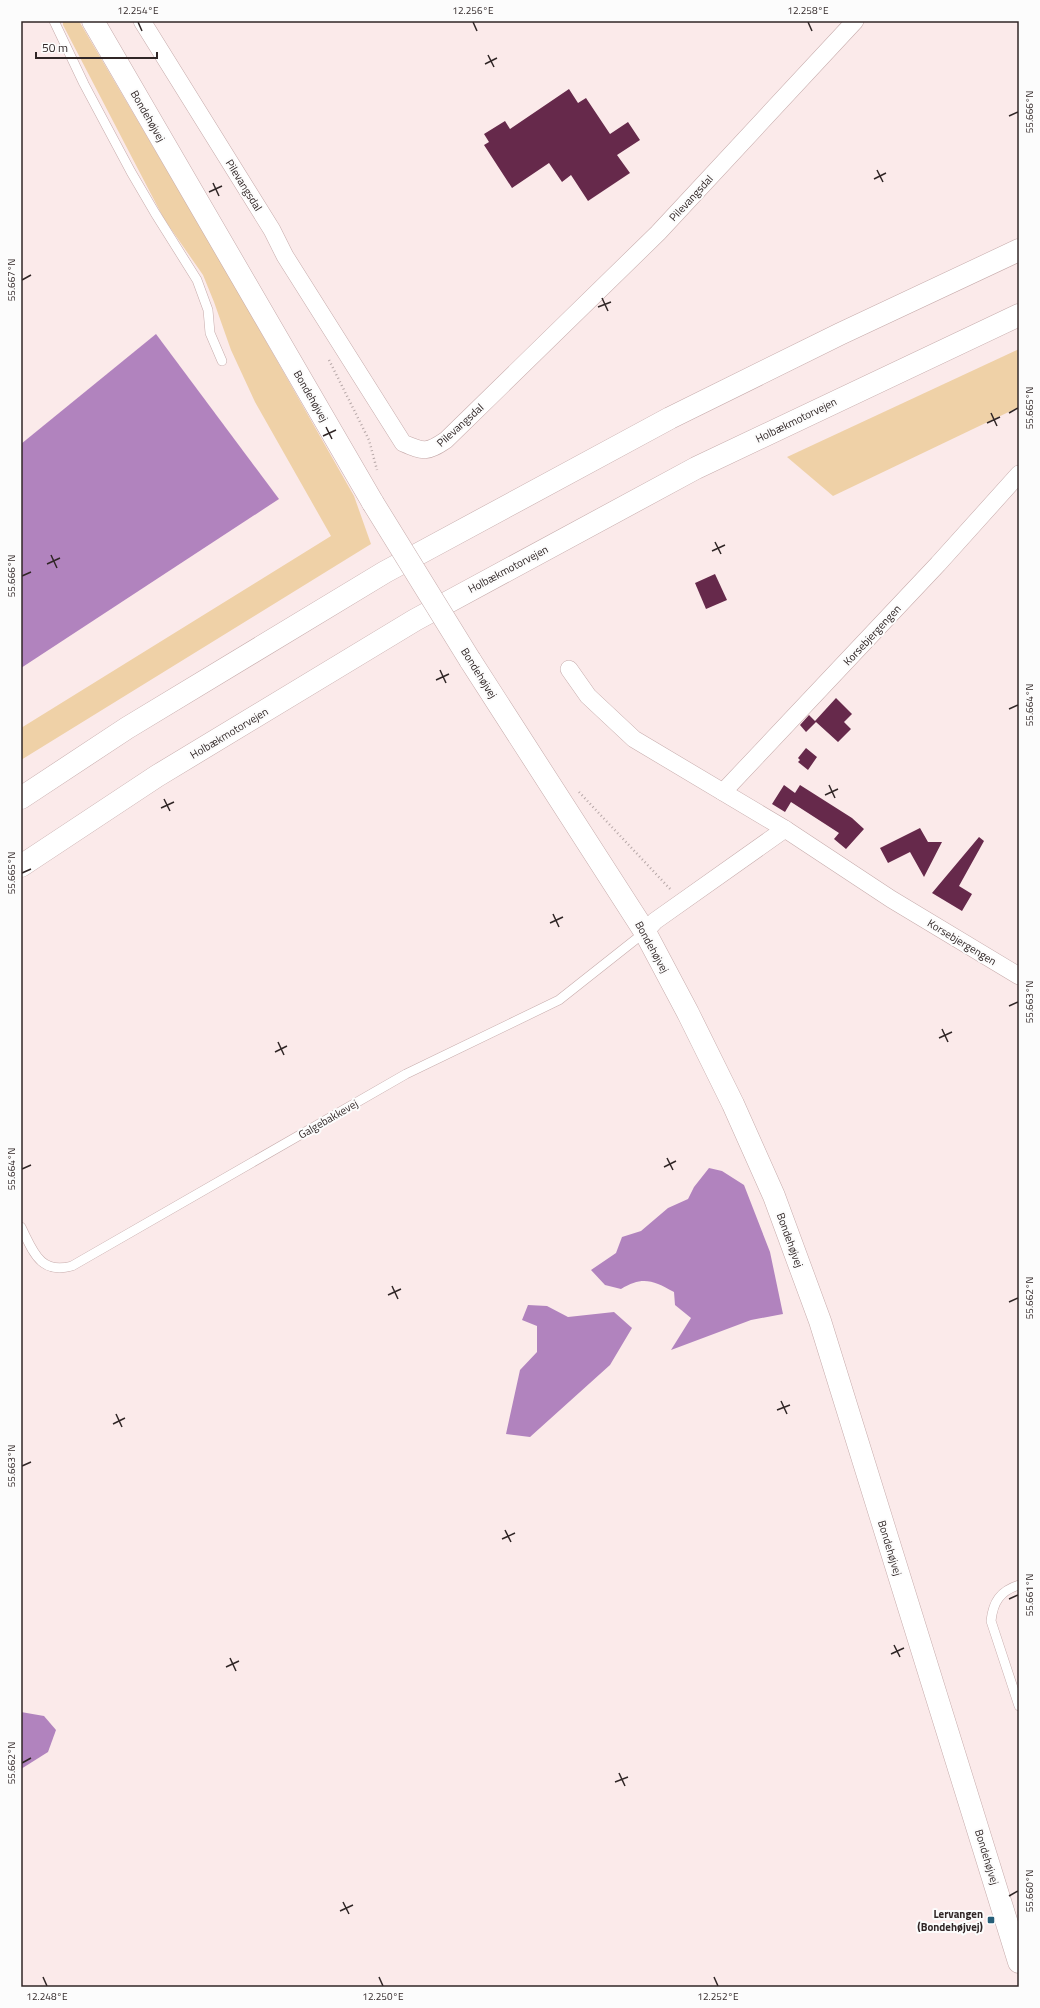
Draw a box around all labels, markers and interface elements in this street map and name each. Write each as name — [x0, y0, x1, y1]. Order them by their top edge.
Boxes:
text: 12.254°E — [117, 3, 159, 18]
text: 12.256°E — [452, 3, 494, 18]
text: 12.258°E — [787, 3, 829, 18]
scale bar — [36, 34, 157, 60]
text: 50 m — [42, 38, 68, 57]
street label: Bondehøjvej — [127, 87, 169, 145]
text: 55.666°N — [1022, 91, 1037, 133]
street label: Pilevangsdal — [222, 156, 266, 214]
street label: Pilevangsdal — [665, 171, 717, 225]
text: 55.667°N — [4, 259, 19, 301]
street label: Bondehøjvej — [290, 367, 332, 425]
text: 55.665°N — [1022, 387, 1037, 429]
street label: Holbækmotorvejen — [753, 393, 839, 447]
street label: Pilevangsdal — [433, 400, 487, 450]
street label: Holbækmotorvejen — [465, 541, 551, 597]
text: 55.666°N — [4, 555, 19, 597]
street label: Korsebjergengen — [840, 601, 905, 669]
street label: Bondehøjvej — [457, 645, 501, 701]
text: 55.664°N — [1022, 684, 1037, 726]
street label: Holbækmotorvejen — [187, 703, 271, 763]
text: 55.665°N — [4, 852, 19, 894]
street label: Korsebjergengen — [924, 915, 1000, 969]
street label: Bondehøjvej — [631, 918, 673, 976]
text: 55.663°N — [1022, 981, 1037, 1023]
street label: Galgebakkevej — [295, 1095, 361, 1143]
text: 55.664°N — [4, 1148, 19, 1190]
street label: Bondehøjvej — [773, 1210, 807, 1270]
text: 55.662°N — [1022, 1277, 1037, 1319]
text: 55.663°N — [4, 1445, 19, 1487]
street label: Bondehøjvej — [874, 1518, 906, 1578]
text: 55.661°N — [1022, 1574, 1037, 1616]
text: 55.662°N — [4, 1742, 19, 1784]
street label: Bondehøjvej — [971, 1827, 1003, 1887]
text: 55.660°N — [1022, 1870, 1037, 1912]
place label: Lervangen (Bondehøjvej) — [917, 1906, 983, 1935]
marker: Lervangen (Bondehøjvej) — [986, 1915, 996, 1925]
text: 12.248°E — [26, 1989, 68, 2004]
text: 12.250°E — [362, 1989, 404, 2004]
text: 12.252°E — [697, 1989, 739, 2004]

